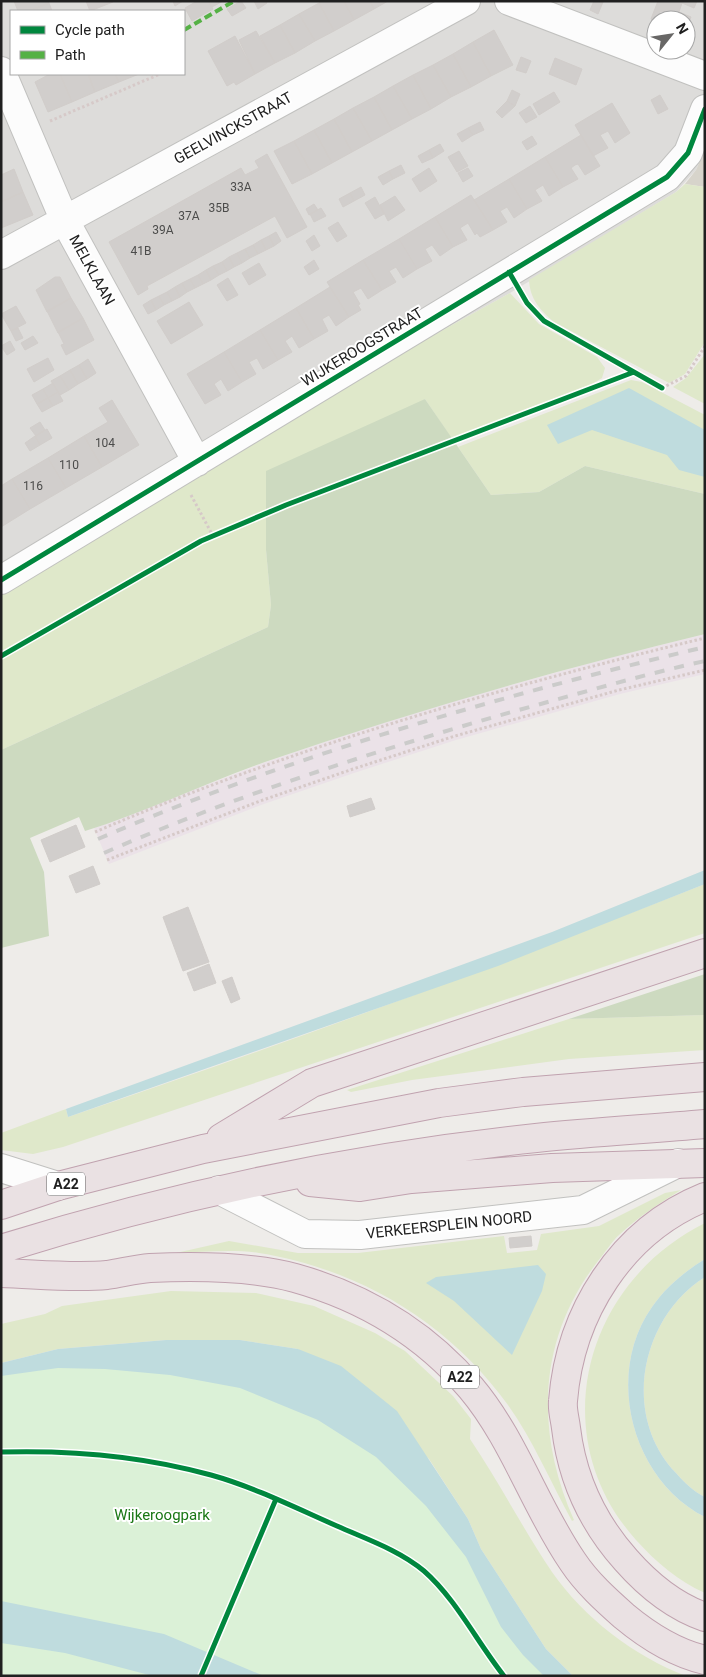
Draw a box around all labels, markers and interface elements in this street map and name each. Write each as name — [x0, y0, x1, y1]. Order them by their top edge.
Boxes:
legend — [10, 10, 185, 75]
north arrow — [646, 10, 696, 60]
text: N — [673, 20, 692, 37]
text: Cycle path — [55, 21, 125, 39]
text: Path — [55, 46, 86, 64]
street label: GEELVINCKSTRAAT — [171, 88, 295, 168]
house number: 33A — [230, 180, 252, 194]
house number: 35B — [209, 201, 229, 215]
house number: 37A — [178, 209, 200, 223]
house number: 39A — [152, 223, 174, 237]
street label: MELKLAAN — [65, 232, 119, 308]
house number: 41B — [131, 244, 151, 258]
street label: WIJKEROOGSTRAAT — [298, 304, 426, 390]
house number: 104 — [95, 436, 115, 450]
house number: 110 — [59, 458, 79, 472]
house number: 116 — [23, 479, 43, 493]
road number: A22 — [47, 1172, 85, 1196]
street label: VERKEERSPLEIN NOORD — [365, 1207, 533, 1243]
road number: A22 — [441, 1365, 479, 1388]
park label: Wijkeroogpark — [114, 1506, 210, 1524]

